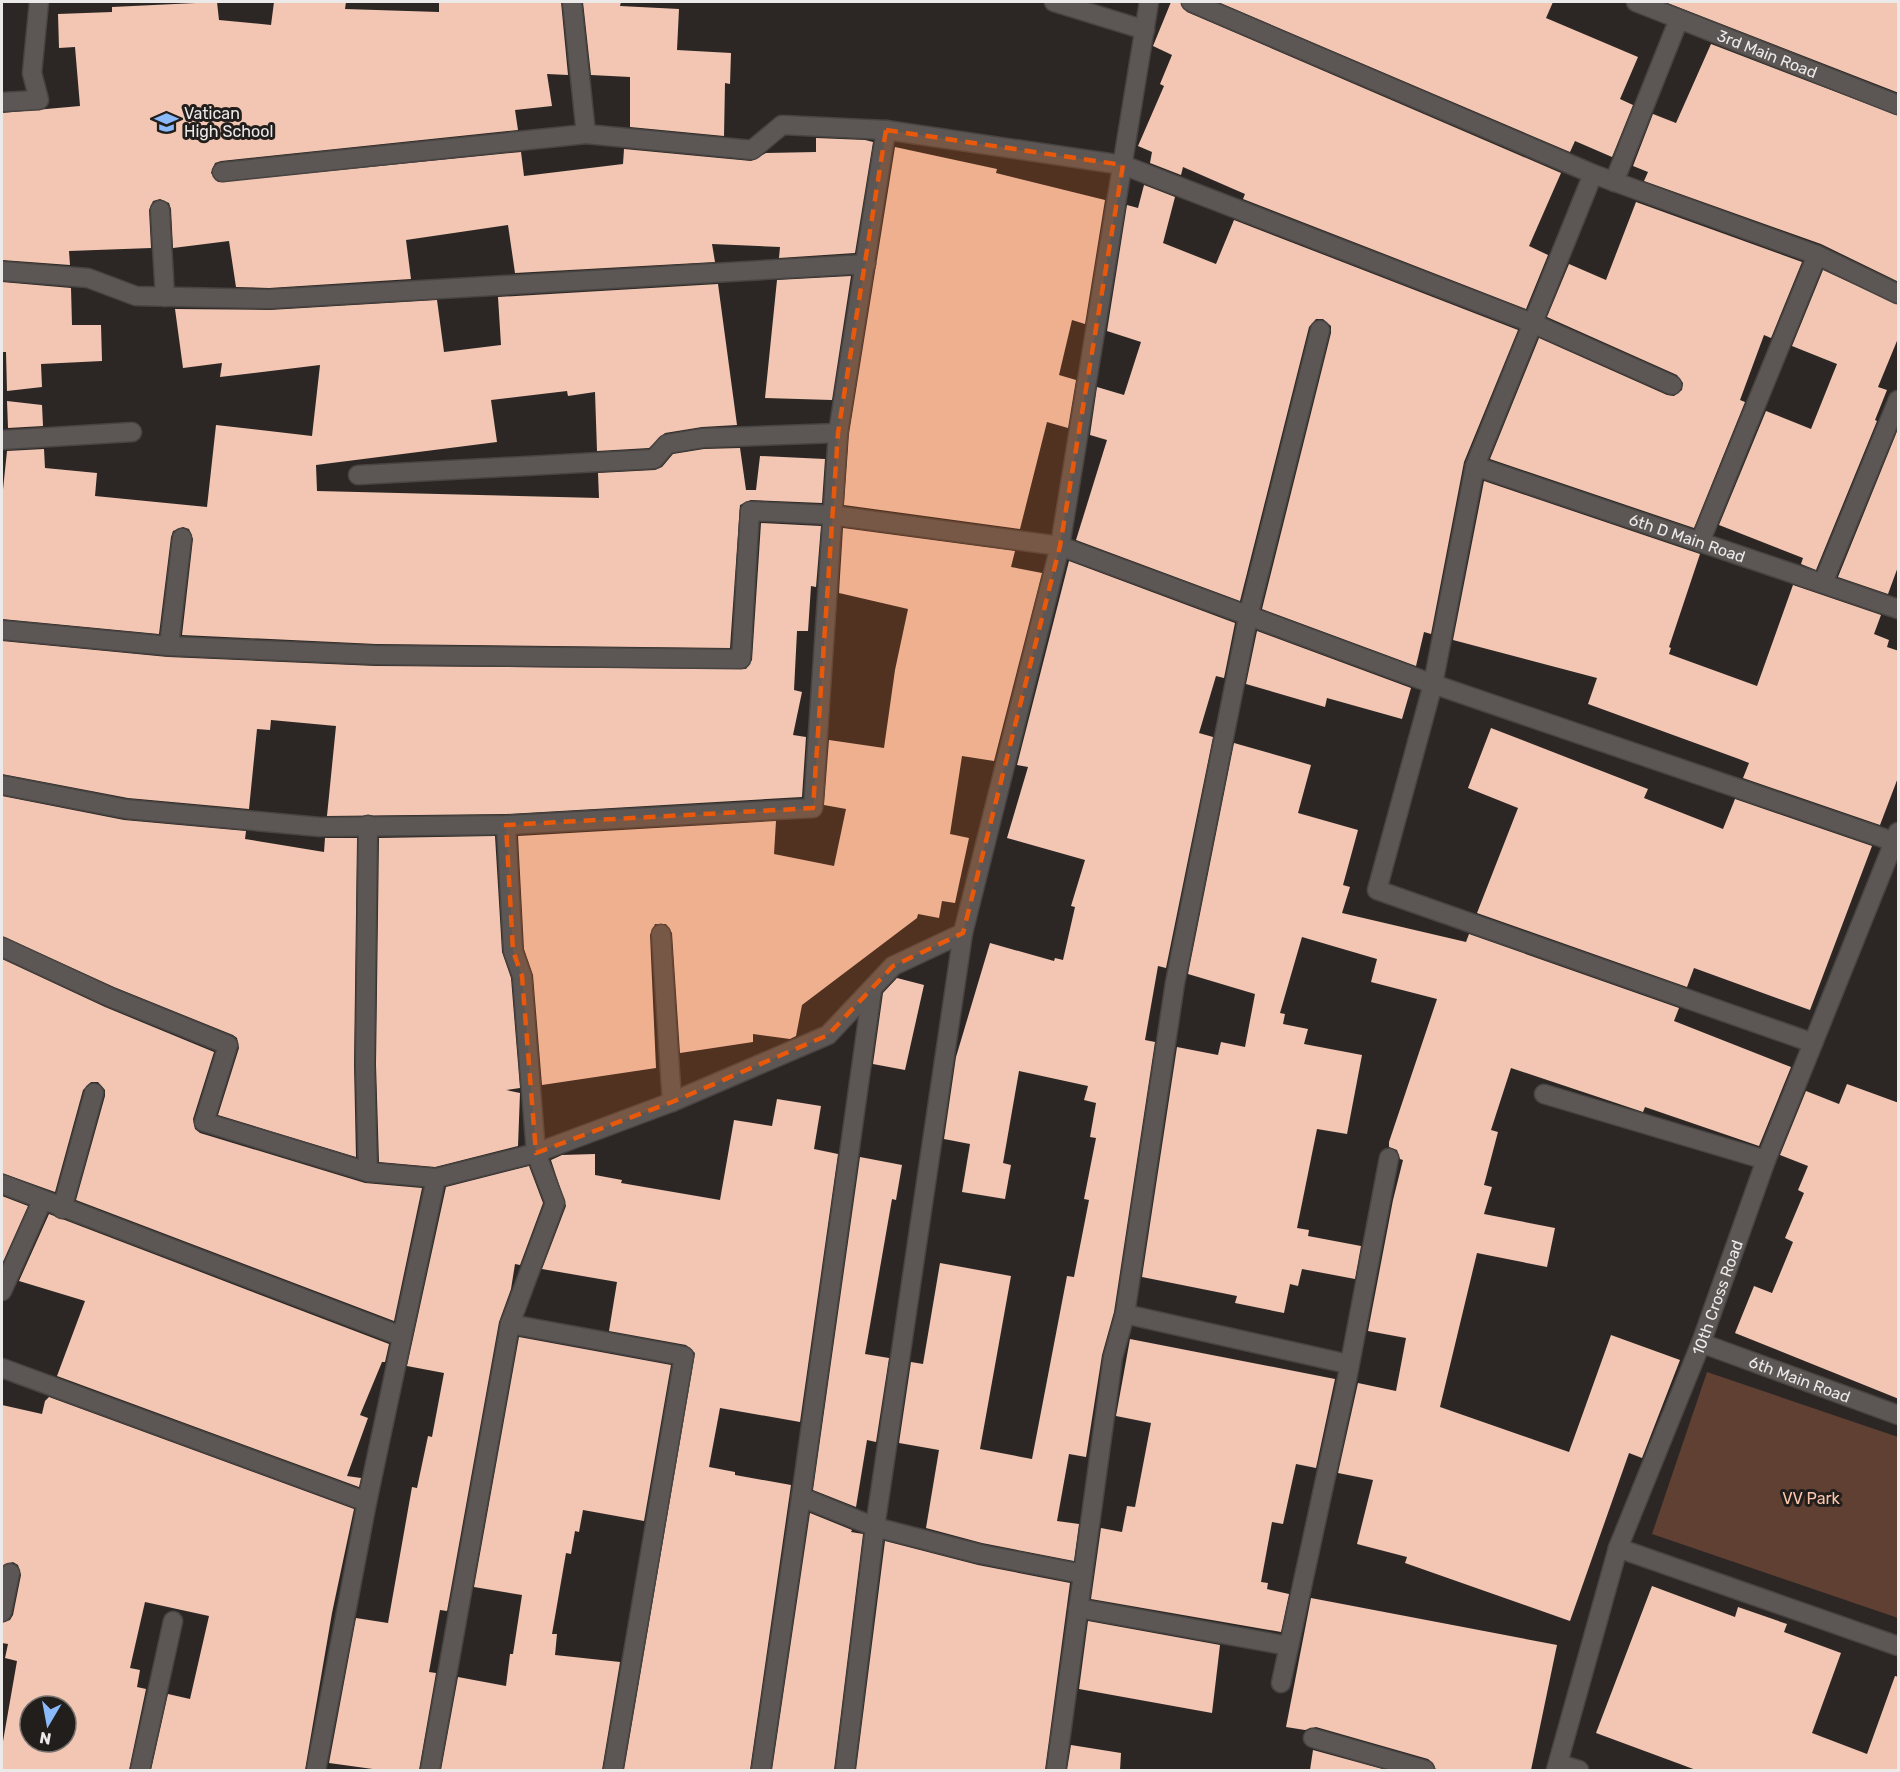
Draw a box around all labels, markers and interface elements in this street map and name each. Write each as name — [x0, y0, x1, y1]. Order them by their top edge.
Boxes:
street label: 3rd Main Road — [1714, 25, 1820, 82]
place label: Vatican High School — [184, 104, 273, 141]
school or university icon: Vatican High School — [153, 109, 179, 135]
street label: 6th D Main Road — [1627, 509, 1748, 566]
street label: 10th Cross Road — [1688, 1237, 1746, 1358]
street label: 6th Main Road — [1746, 1352, 1853, 1406]
park label: VV Park — [1782, 1489, 1841, 1508]
north arrow — [18, 1694, 78, 1754]
text: N — [38, 1728, 53, 1749]

